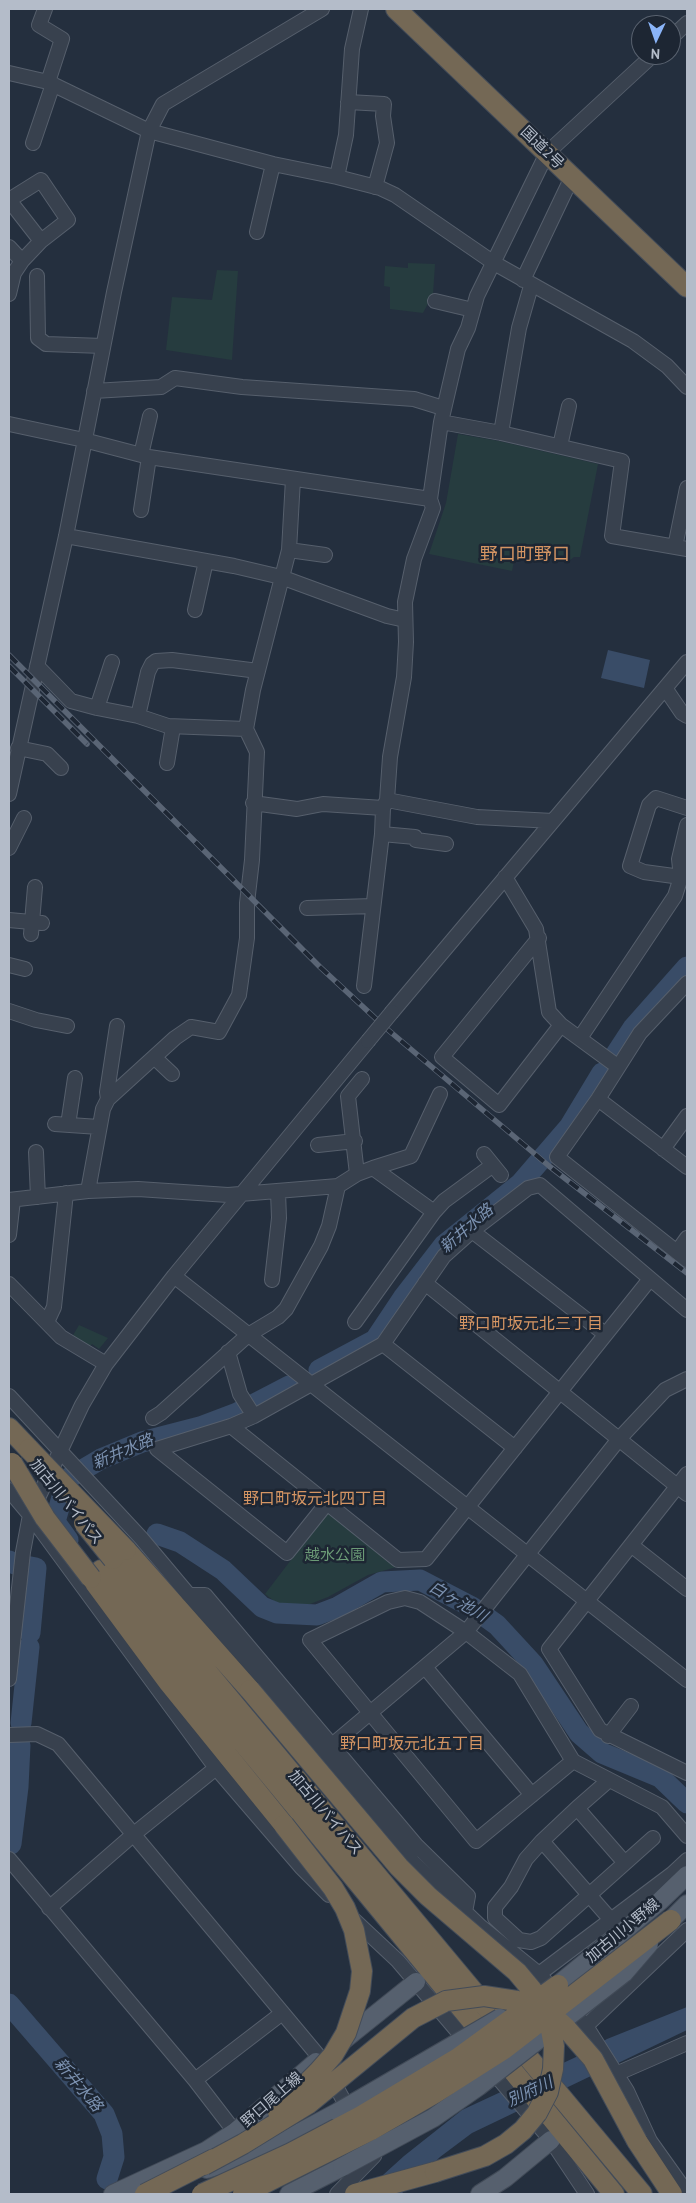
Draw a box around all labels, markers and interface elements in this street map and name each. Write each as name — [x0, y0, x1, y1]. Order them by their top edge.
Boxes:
north arrow — [631, 15, 681, 65]
text: N — [650, 45, 660, 63]
street label: 国道2号 — [517, 123, 567, 173]
district label: 野口町野口 — [480, 544, 570, 566]
water label: 新井水路 — [437, 1201, 497, 1257]
district label: 野口町坂元北三丁目 — [459, 1314, 603, 1334]
water label: 新井水路 — [90, 1431, 156, 1473]
street label: 加古川バイパス — [26, 1456, 106, 1548]
district label: 野口町坂元北四丁目 — [243, 1489, 387, 1509]
park label: 越水公園 — [305, 1547, 365, 1565]
water label: 白ヶ池川 — [425, 1578, 491, 1626]
district label: 野口町坂元北五丁目 — [340, 1734, 484, 1754]
street label: 加古川バイパス — [284, 1767, 366, 1859]
street label: 加古川小野線 — [583, 1895, 663, 1967]
water label: 新井水路 — [50, 2054, 106, 2116]
street label: 野口尾上線 — [238, 2069, 306, 2131]
water label: 別府川 — [504, 2073, 556, 2111]

